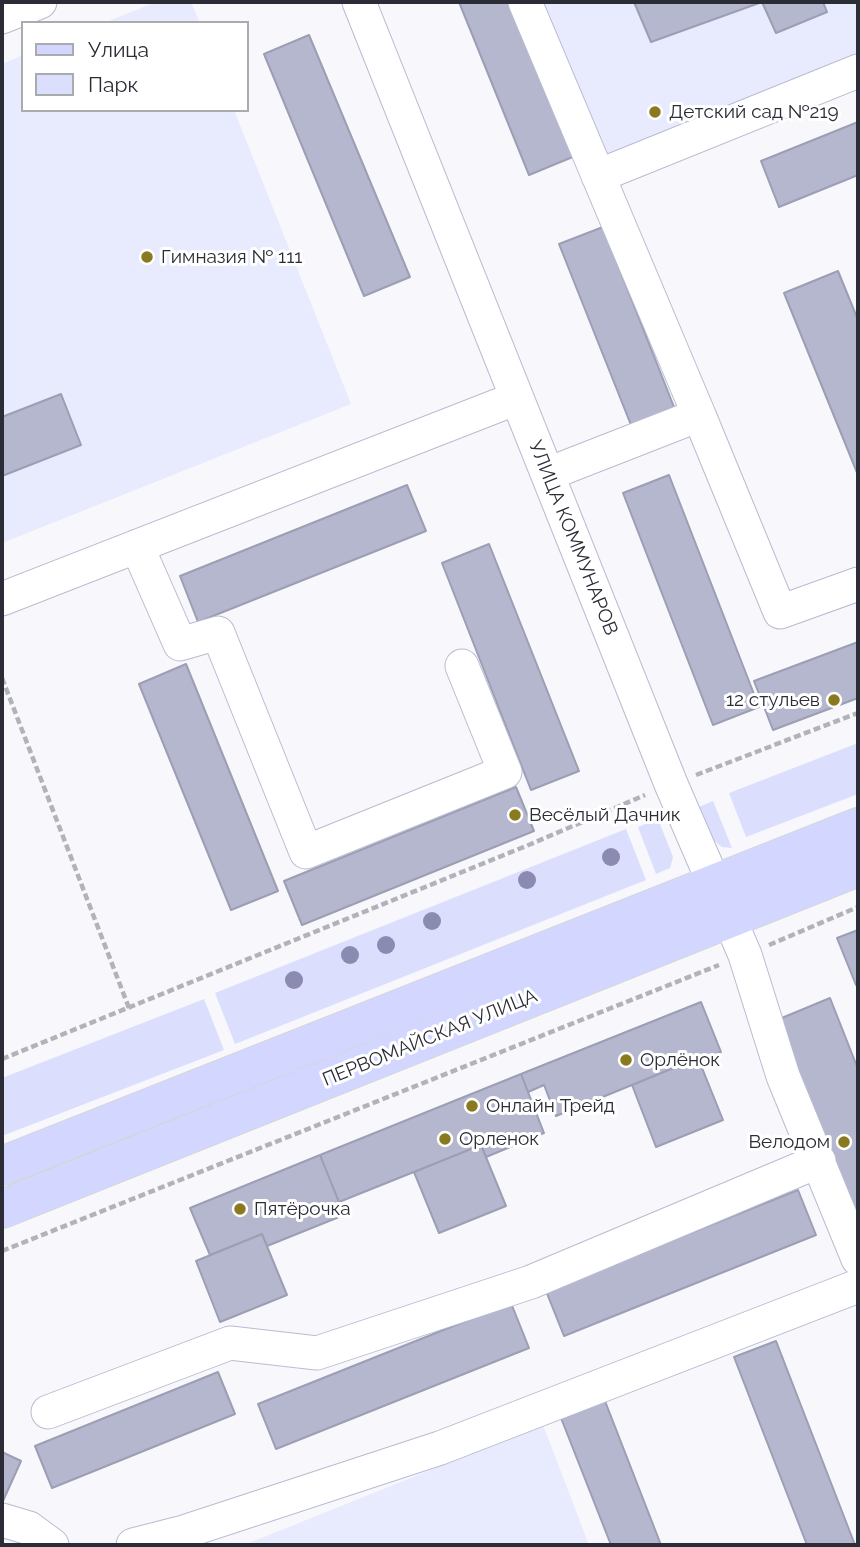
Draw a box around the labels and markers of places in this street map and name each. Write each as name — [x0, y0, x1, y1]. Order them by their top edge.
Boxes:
place label: Детский сад №219 — [669, 101, 839, 123]
marker: Детский сад №219 — [647, 104, 663, 120]
place label: Гимназия № 111 — [161, 246, 302, 268]
marker: Гимназия № 111 — [139, 249, 155, 265]
place label: 12 стульев — [726, 689, 820, 711]
marker: 12 стульев — [826, 692, 842, 708]
place label: Весёлый Дачник — [529, 804, 681, 826]
marker: Весёлый Дачник — [507, 807, 523, 823]
place label: Орлёнок — [640, 1049, 720, 1071]
marker: Орлёнок — [618, 1052, 634, 1068]
place label: Онлайн Трейд — [486, 1095, 615, 1117]
marker: Онлайн Трейд — [464, 1098, 480, 1114]
place label: Орленок — [459, 1128, 539, 1150]
marker: Орленок — [437, 1131, 453, 1147]
place label: Велодом — [748, 1131, 830, 1153]
marker: Велодом — [836, 1134, 852, 1150]
place label: Пятёрочка — [254, 1198, 351, 1220]
marker: Пятёрочка — [232, 1201, 248, 1217]

